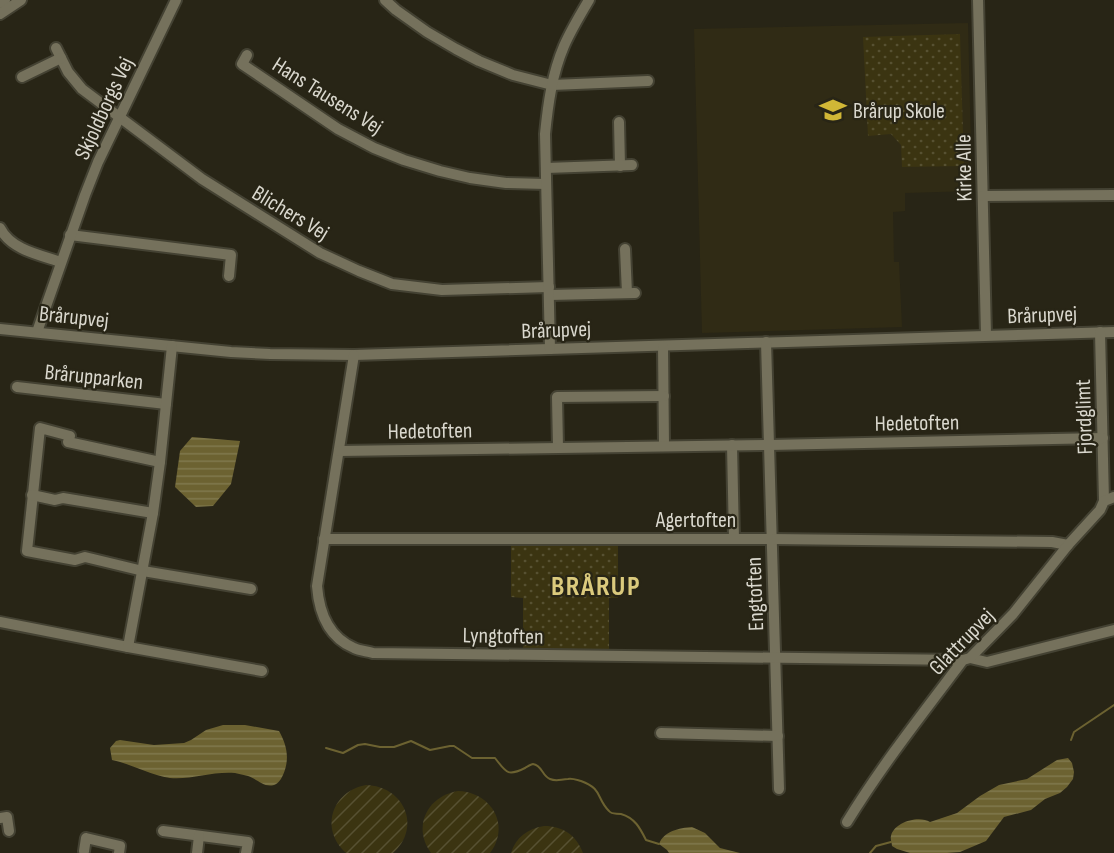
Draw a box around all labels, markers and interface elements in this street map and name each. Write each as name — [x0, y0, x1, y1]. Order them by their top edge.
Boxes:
street label: Hans Tausens Vej — [267, 52, 387, 141]
street label: Skjoldborgs Vej — [69, 53, 140, 164]
school or university icon: Brårup Skole — [818, 95, 848, 125]
place label: Brårup Skole — [853, 98, 945, 125]
street label: Kirke Alle — [950, 134, 979, 202]
street label: Blichers Vej — [247, 180, 334, 247]
street label: Brårupvej — [38, 300, 110, 335]
street label: Brårupvej — [1007, 301, 1077, 330]
street label: Brårupvej — [521, 316, 591, 345]
street label: Brårupparken — [43, 359, 144, 396]
street label: Fjordglimt — [1070, 379, 1099, 455]
street label: Hedetoften — [874, 409, 960, 438]
street label: Hedetoften — [387, 417, 473, 446]
street label: Agertoften — [655, 507, 736, 534]
street label: Engtoften — [741, 557, 770, 631]
district label: BRÅRUP — [551, 570, 641, 603]
street label: Glattrupvej — [924, 603, 1001, 681]
street label: Lyngtoften — [462, 622, 544, 651]

